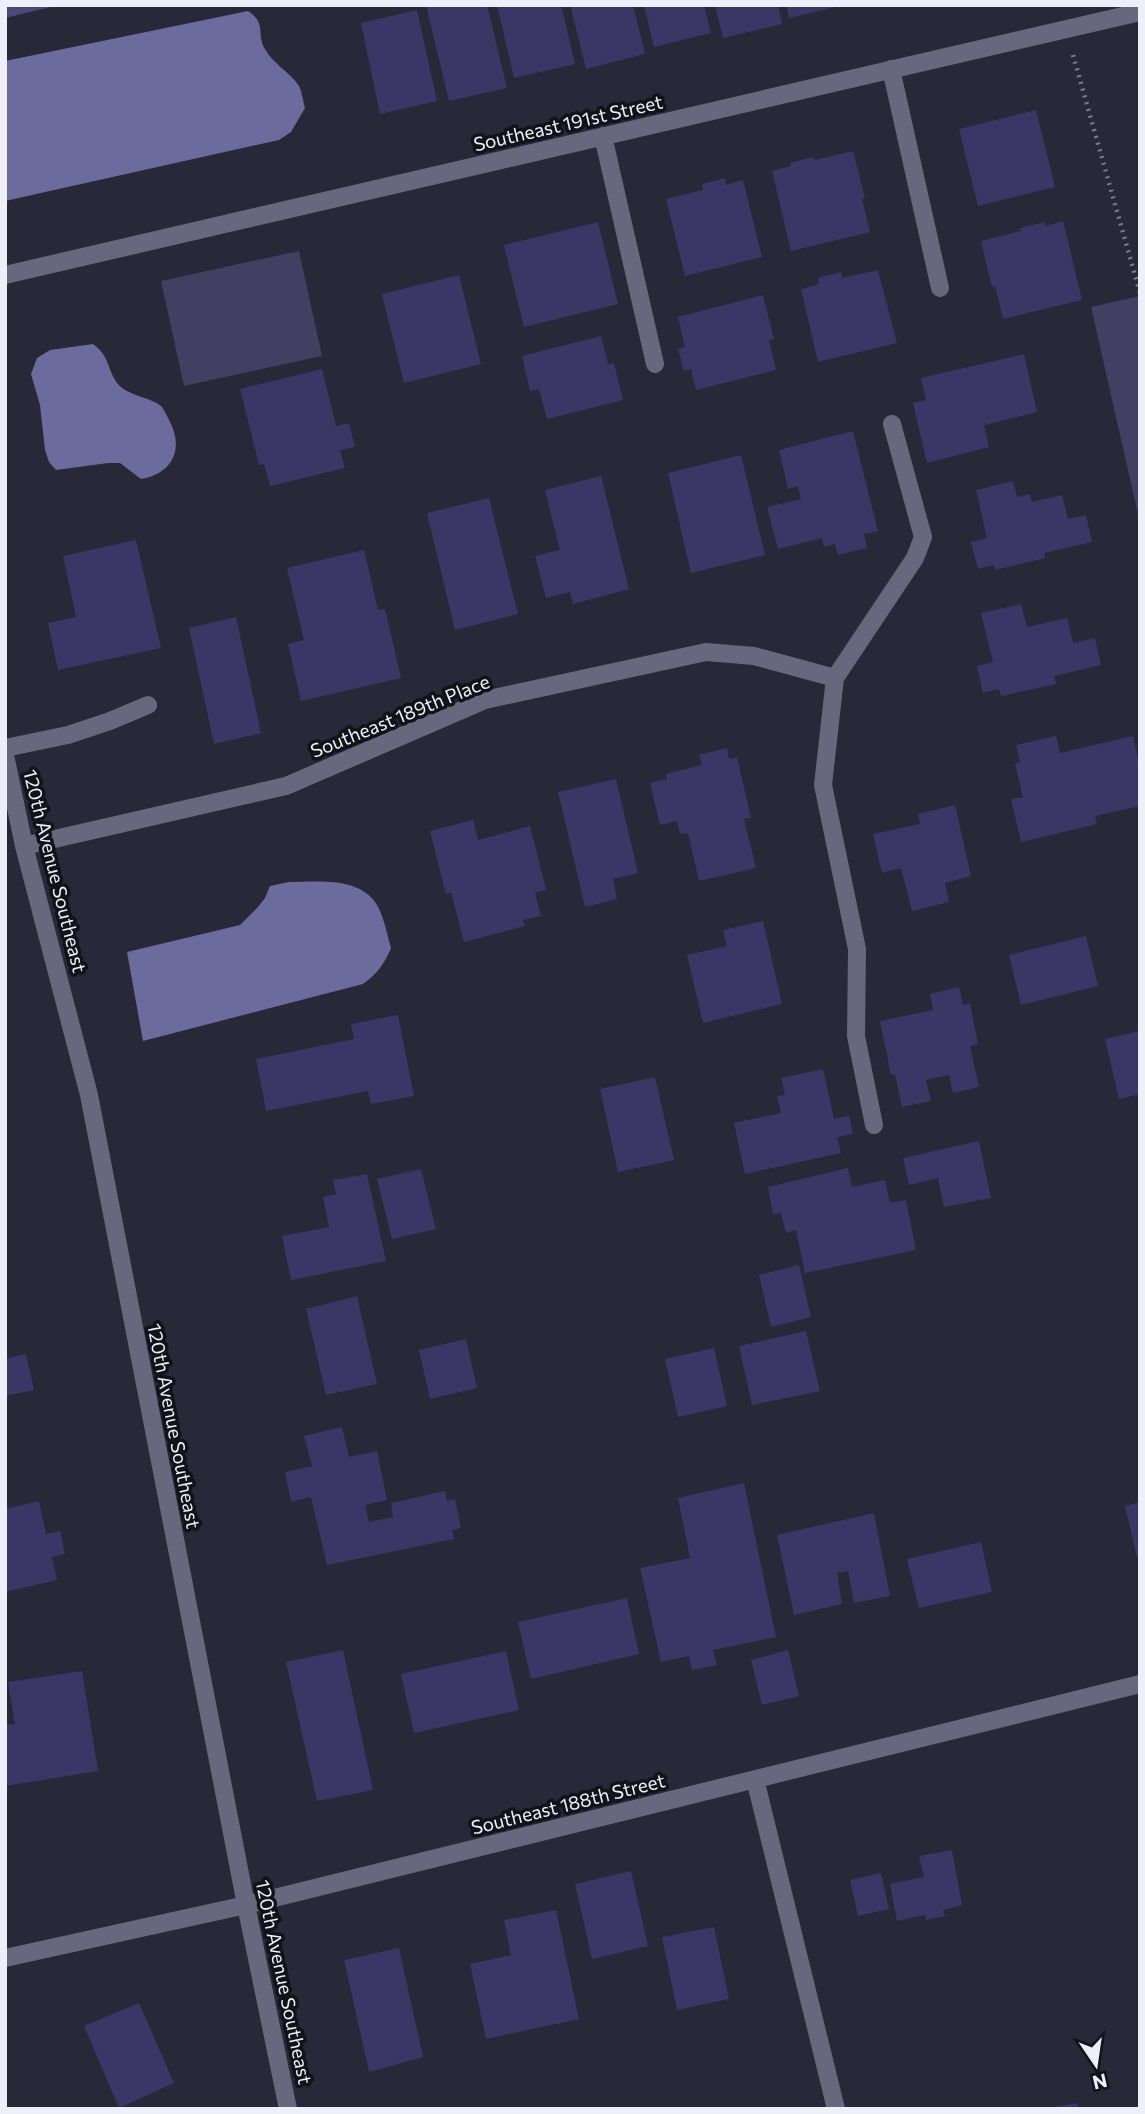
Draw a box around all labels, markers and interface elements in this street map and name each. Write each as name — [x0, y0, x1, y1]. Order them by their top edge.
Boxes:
street label: Southeast 191st Street — [471, 90, 665, 155]
street label: Southeast 189th Place — [307, 669, 493, 762]
street label: 120th Avenue Southeast — [19, 767, 92, 975]
street label: 120th Avenue Southeast — [143, 1321, 206, 1531]
street label: Southeast 188th Street — [469, 1768, 667, 1839]
street label: 120th Avenue Southeast — [252, 1878, 317, 2086]
north arrow — [1061, 2030, 1131, 2100]
text: N — [1090, 2069, 1109, 2095]

